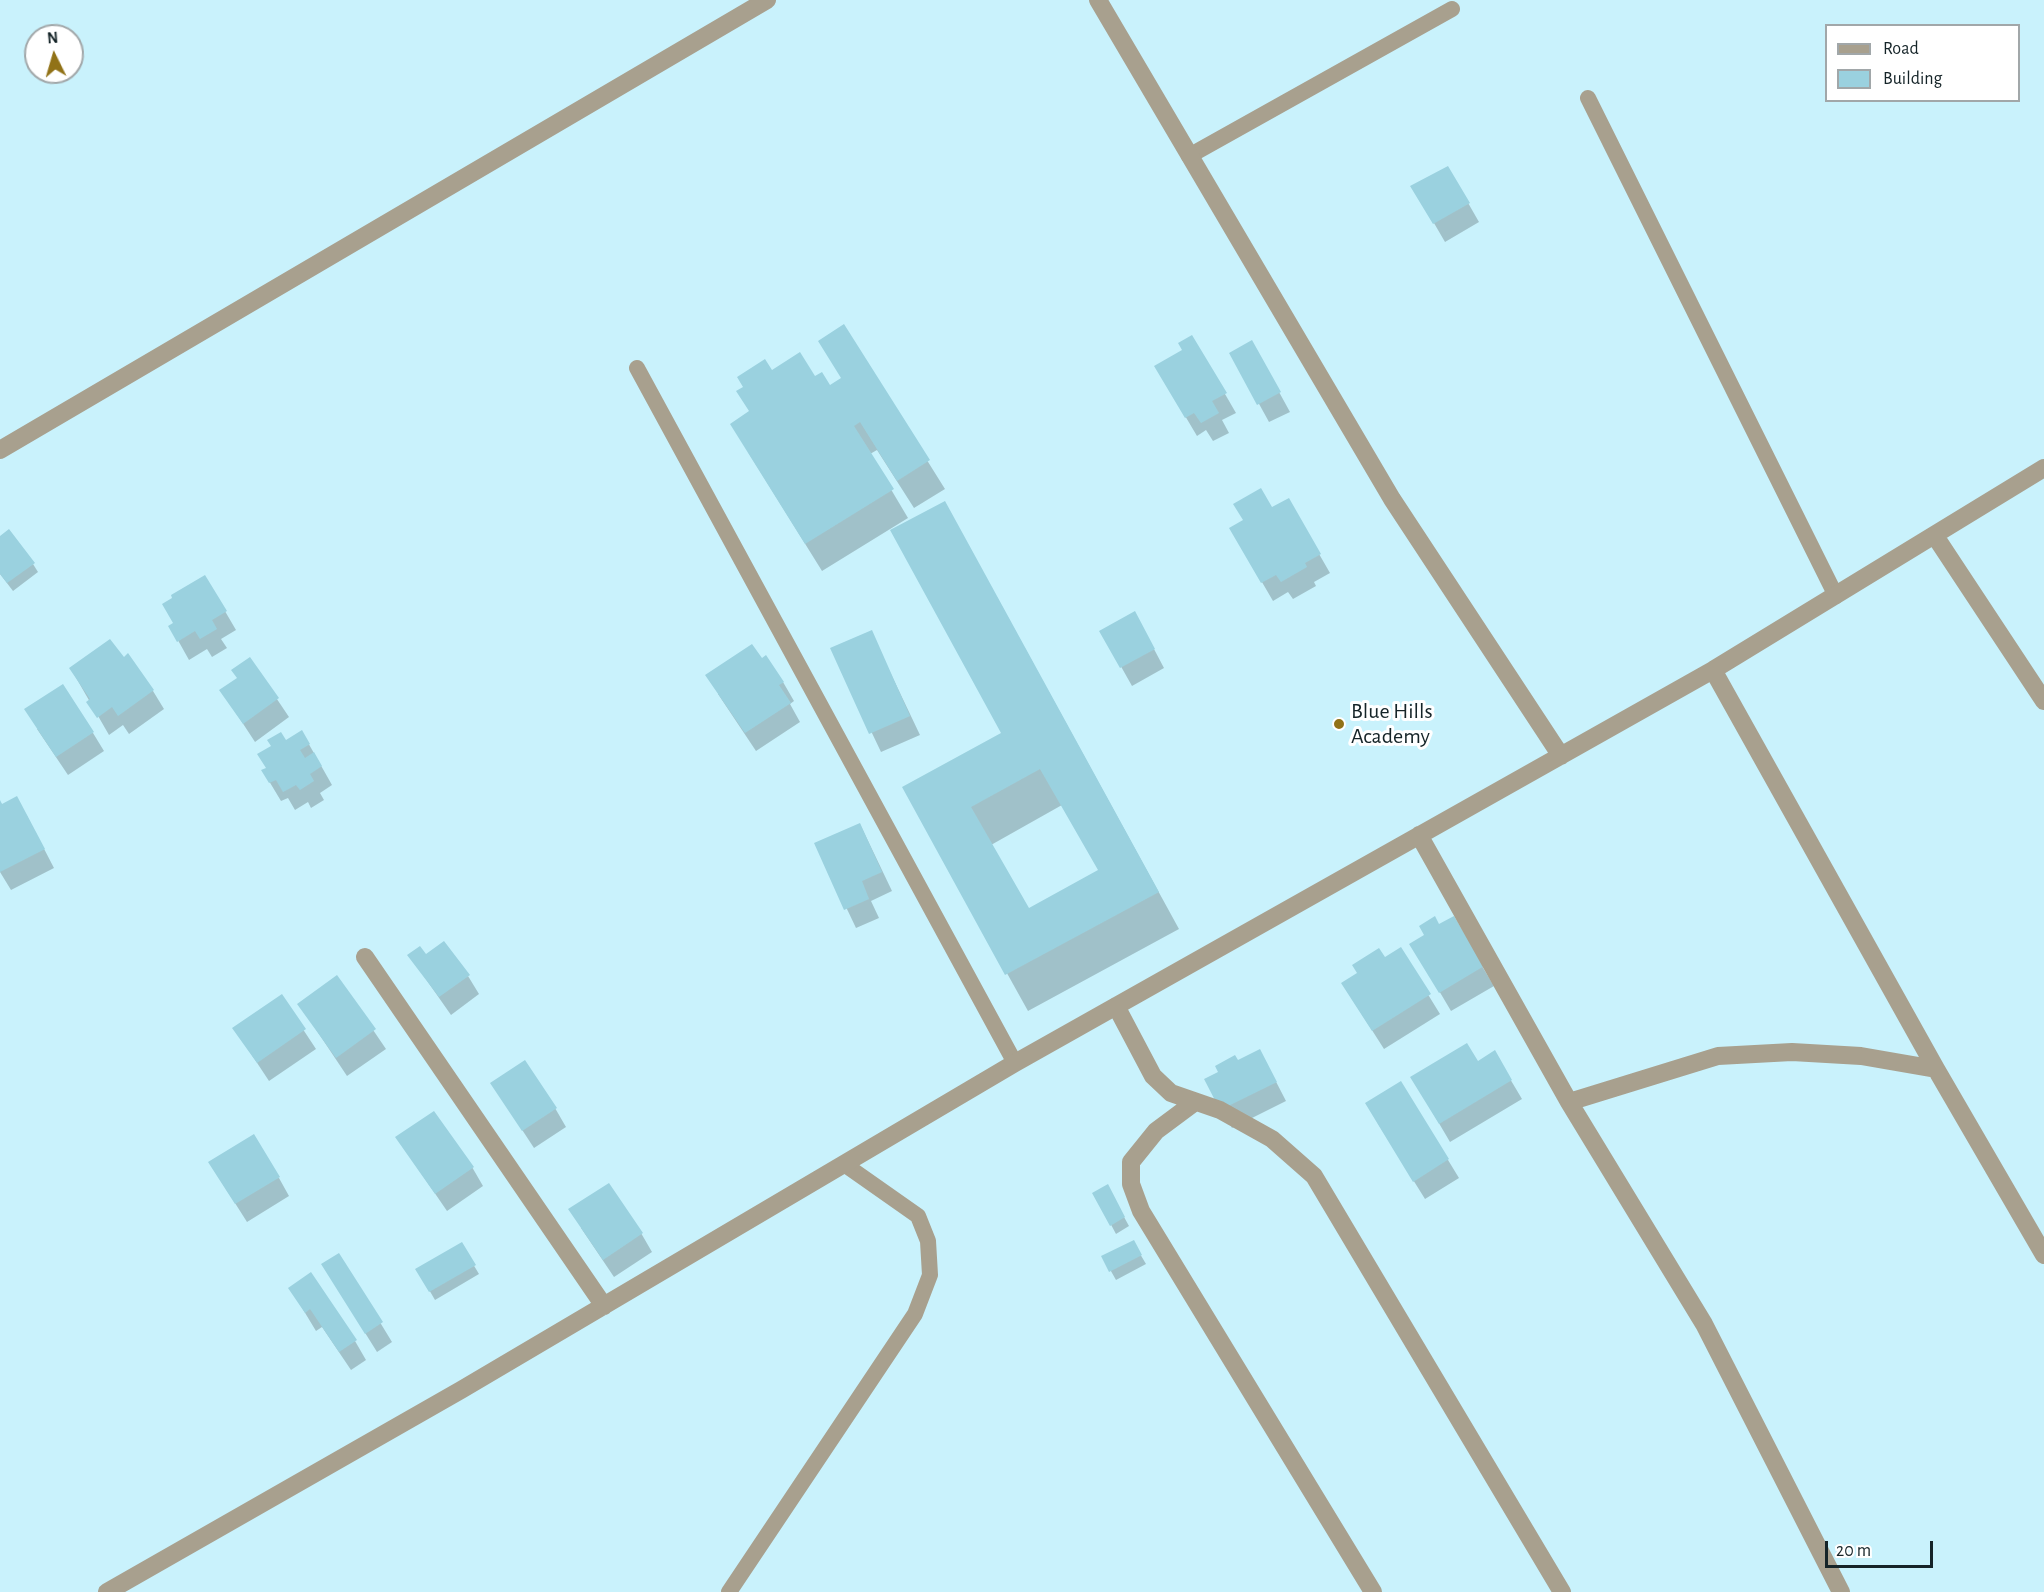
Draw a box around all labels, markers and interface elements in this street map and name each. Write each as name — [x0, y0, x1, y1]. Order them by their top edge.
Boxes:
north arrow — [24, 24, 84, 84]
legend — [1825, 24, 2020, 102]
text: N — [46, 30, 59, 47]
text: Road — [1883, 40, 1919, 58]
text: Building — [1883, 70, 1942, 88]
place label: Blue Hills Academy — [1351, 698, 1433, 750]
marker: Blue Hills Academy — [1332, 717, 1346, 731]
scale bar — [1828, 1529, 1936, 1567]
text: 20 m — [1836, 1542, 1871, 1560]

